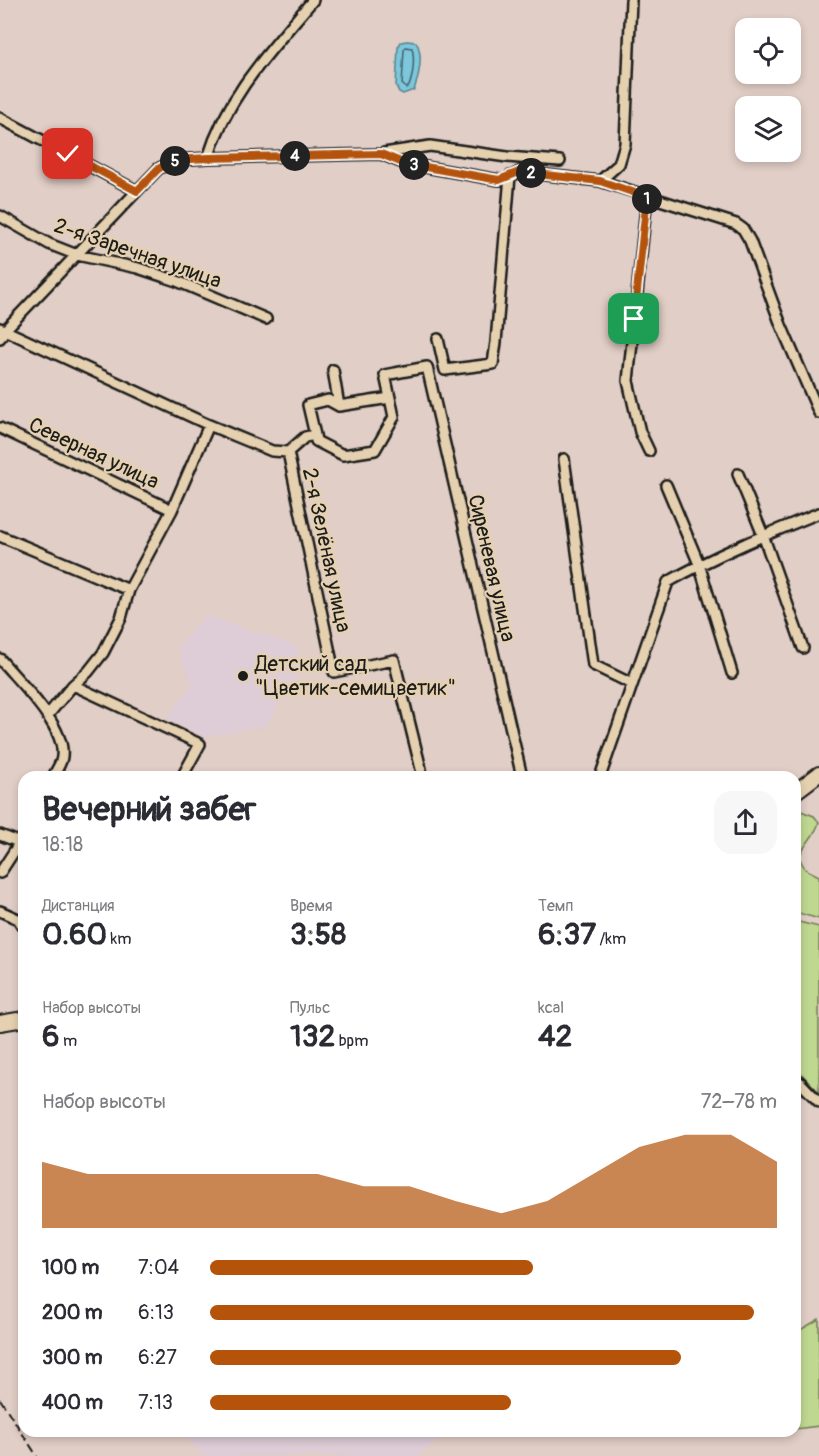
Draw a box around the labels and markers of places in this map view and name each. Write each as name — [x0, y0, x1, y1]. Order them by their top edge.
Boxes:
pin — [42, 128, 93, 179]
pin: 4 — [280, 141, 310, 171]
pin: 5 — [160, 146, 190, 176]
pin: 3 — [399, 150, 429, 180]
pin: 2 — [516, 158, 546, 188]
pin: 1 — [632, 184, 662, 214]
pin — [608, 293, 659, 344]
place label: Детский сад "Цветик-семицветик" — [254, 651, 456, 702]
marker: Детский сад "Цветик-семицветик" — [236, 669, 250, 683]

